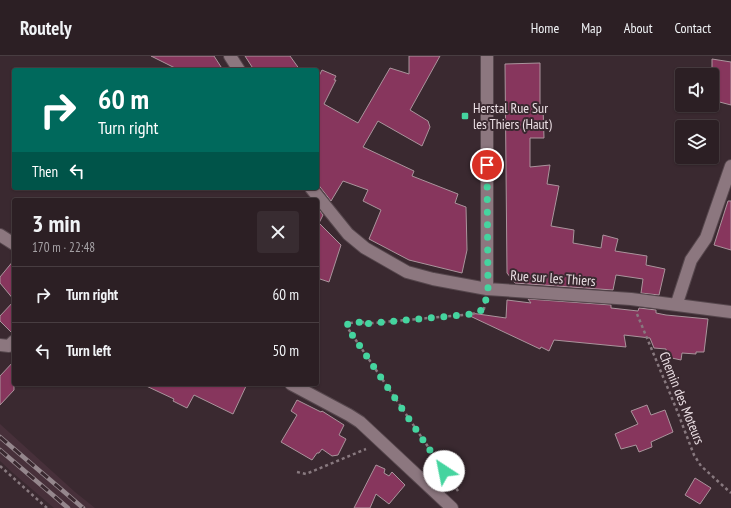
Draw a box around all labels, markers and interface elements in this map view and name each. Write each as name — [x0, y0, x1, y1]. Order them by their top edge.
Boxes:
text: Routely — [20, 16, 72, 40]
text: Home — [531, 19, 559, 37]
text: Map — [581, 19, 602, 37]
text: About — [624, 19, 653, 37]
text: Contact — [675, 19, 711, 37]
map controls — [675, 68, 719, 164]
button: sound — [675, 68, 719, 112]
text: 60 m — [98, 80, 149, 117]
icon: right — [32, 84, 84, 136]
place label: Herstal Rue Sur les Thiers (Haut) — [473, 99, 552, 133]
marker: Herstal Rue Sur les Thiers (Haut) — [460, 111, 470, 121]
text: Turn right — [98, 116, 158, 139]
button: layers — [675, 120, 719, 164]
pin — [470, 148, 504, 182]
icon: arrive — [476, 154, 498, 176]
icon: left — [66, 160, 88, 182]
text: Then — [32, 162, 58, 181]
text: 3 min — [32, 208, 80, 239]
button: close — [257, 211, 299, 253]
text: 170 m · 22:48 — [32, 239, 95, 256]
street label: Rue sur les Thiers — [510, 266, 596, 290]
icon: right — [32, 284, 54, 306]
text: Turn right — [66, 285, 118, 304]
text: 60 m — [273, 285, 299, 304]
icon: left — [32, 340, 54, 362]
text: Turn left — [66, 341, 111, 360]
text: 50 m — [273, 341, 299, 360]
street label: Chemin des Moteurs — [655, 349, 709, 447]
position arrow — [423, 450, 465, 492]

